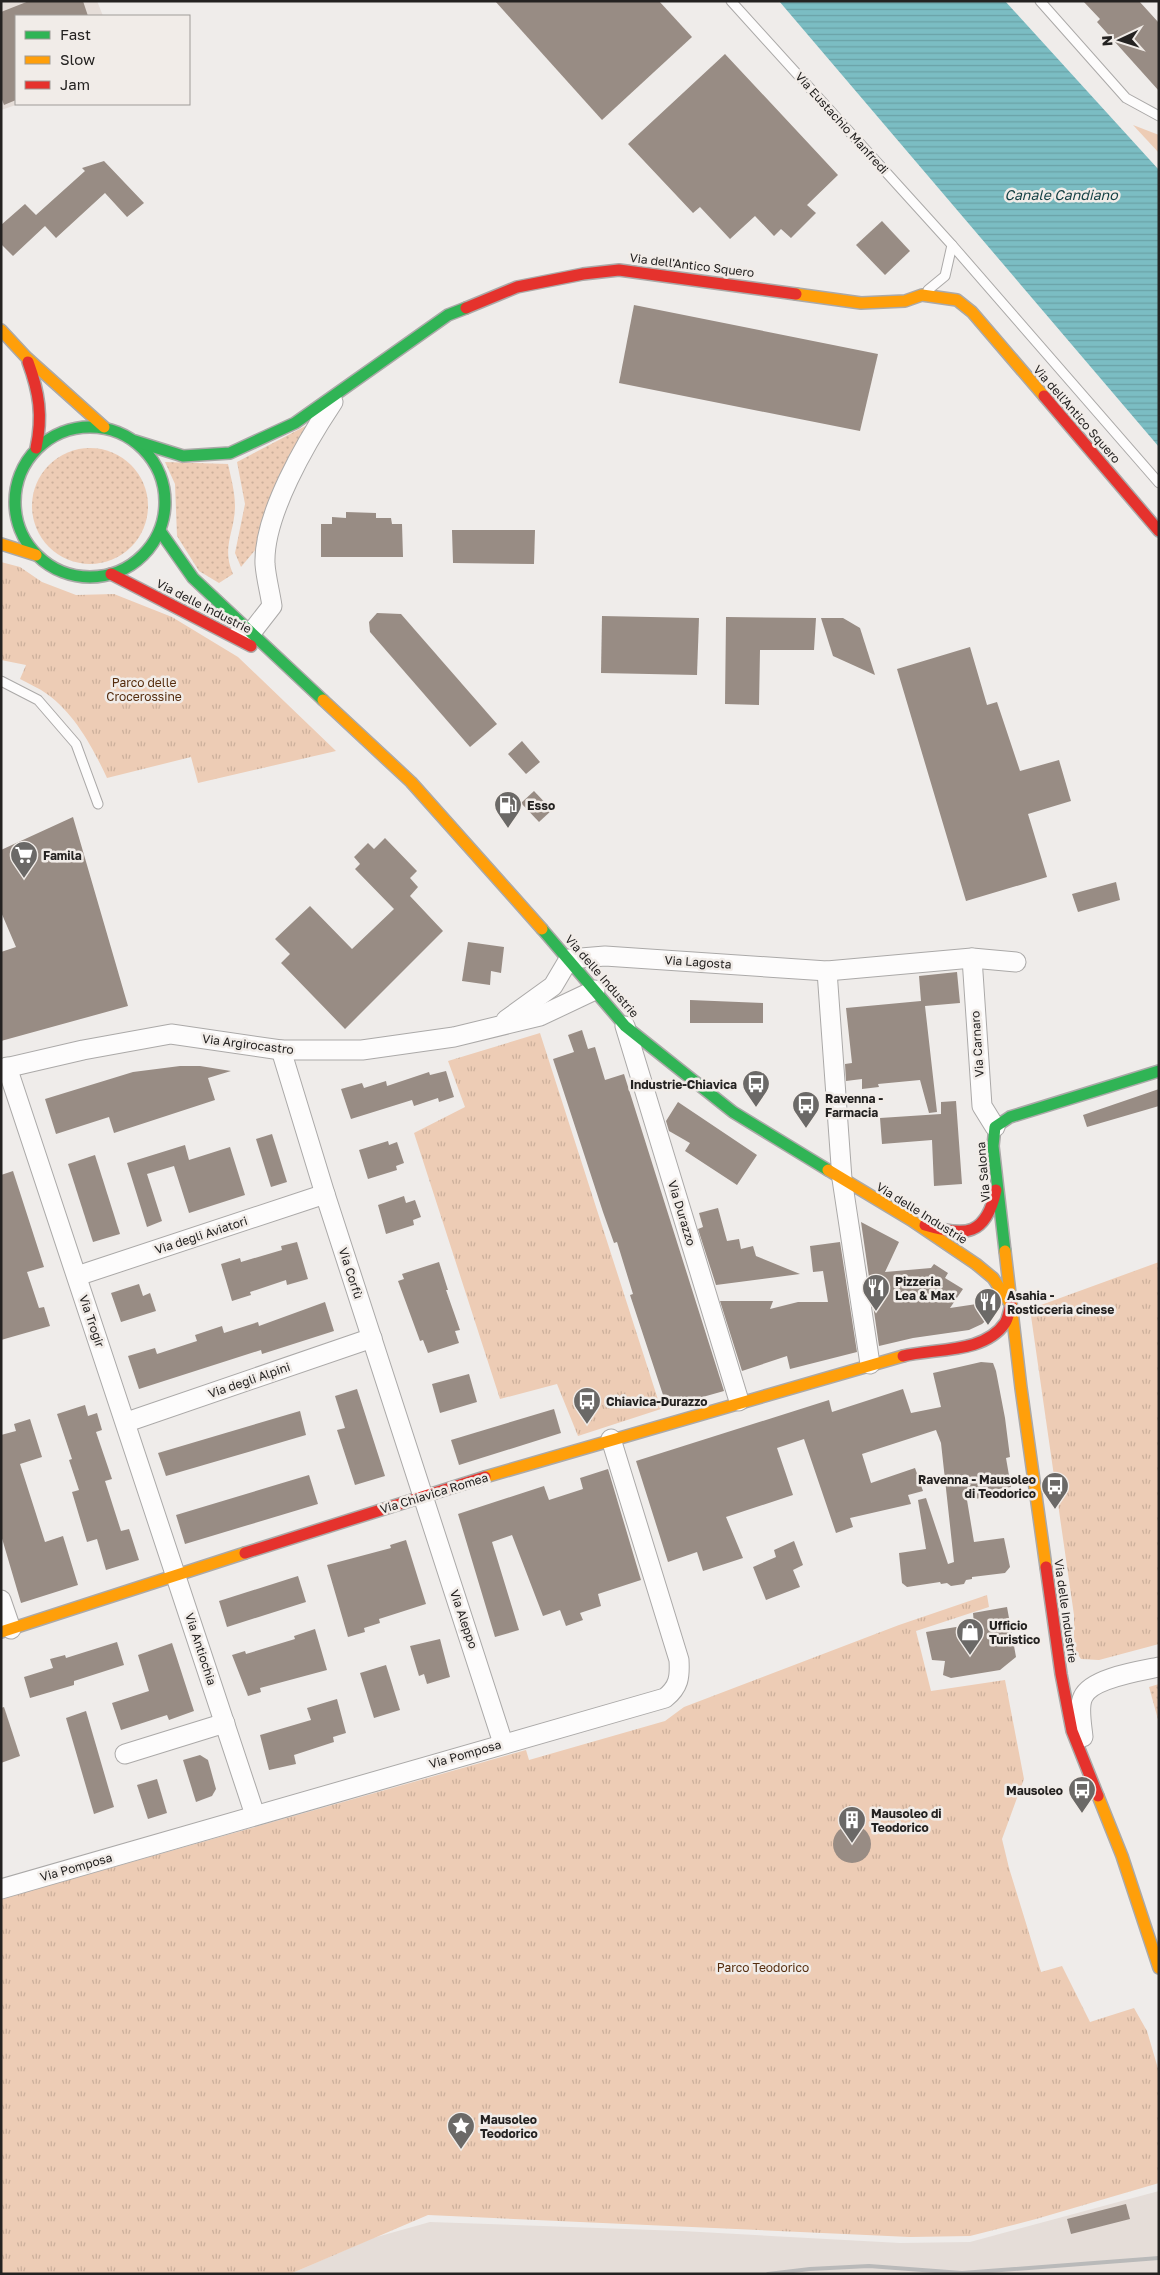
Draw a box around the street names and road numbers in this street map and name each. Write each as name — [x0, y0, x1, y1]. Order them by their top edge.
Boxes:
street label: Via Eustachio Manfredi — [792, 69, 892, 177]
street label: Via dell'Antico Squero — [629, 250, 755, 280]
street label: Via dell'Antico Squero — [1030, 362, 1124, 466]
street label: Via delle Industrie — [154, 576, 254, 636]
street label: Via delle Industrie — [562, 932, 642, 1020]
street label: Via Lagosta — [664, 952, 732, 972]
street label: Via Carnaro — [967, 1010, 987, 1078]
street label: Via Argirocastro — [201, 1031, 295, 1057]
street label: Via Salona — [973, 1141, 993, 1203]
street label: Via Durazzo — [665, 1178, 699, 1248]
street label: Via delle Industrie — [874, 1179, 970, 1247]
street label: Via degli Aviatori — [153, 1213, 249, 1257]
street label: Via Corfù — [336, 1245, 366, 1301]
street label: Via Trogir — [76, 1293, 108, 1349]
street label: Via degli Alpini — [206, 1359, 292, 1401]
street label: Via Chiavica Romea — [378, 1469, 490, 1517]
street label: Via delle Industrie — [1051, 1558, 1081, 1664]
street label: Via Aleppo — [447, 1587, 481, 1651]
street label: Via Antiochia — [182, 1611, 220, 1687]
street label: Via Pomposa — [427, 1737, 503, 1771]
street label: Via Pomposa — [38, 1850, 114, 1884]

